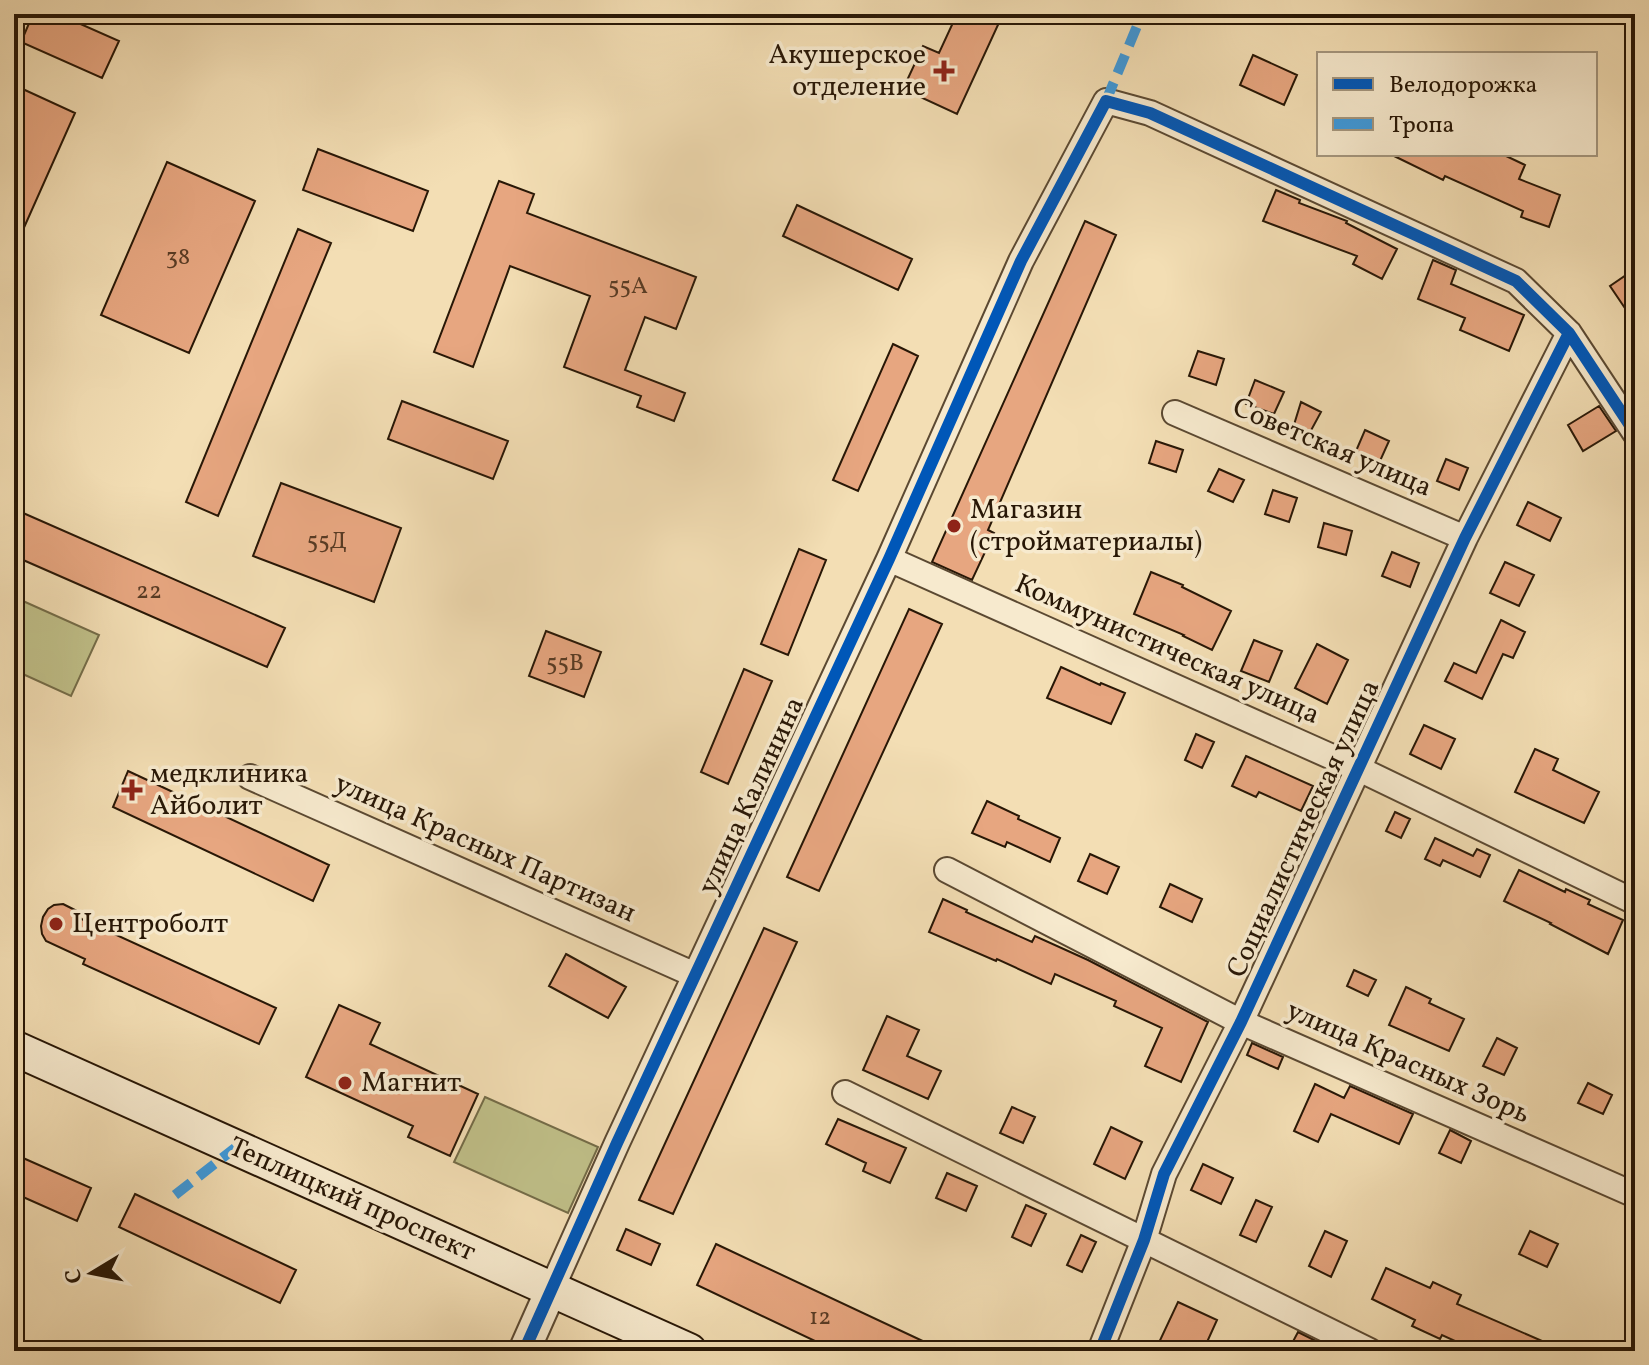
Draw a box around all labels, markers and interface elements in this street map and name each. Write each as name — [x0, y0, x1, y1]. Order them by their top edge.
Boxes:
place label: Акушерское отделение — [769, 36, 926, 107]
legend — [1317, 52, 1597, 156]
marker: Акушерское отделение — [933, 60, 955, 82]
text: Велодорожка — [1389, 69, 1537, 103]
text: Тропа — [1389, 109, 1455, 143]
house number: 38 — [166, 241, 190, 275]
house number: 55А — [608, 270, 648, 304]
street label: Советская улица — [1226, 388, 1438, 508]
place label: Магазин (стройматериалы) — [970, 491, 1202, 562]
marker: Магазин (стройматериалы) — [945, 517, 963, 535]
house number: 55Д — [307, 525, 347, 559]
street label: Коммунистическая улица — [1008, 565, 1326, 735]
house number: 22 — [136, 575, 162, 609]
house number: 55В — [546, 647, 584, 681]
street label: Социалистическая улица — [1218, 674, 1390, 984]
street label: улица Калинина — [689, 691, 815, 901]
place label: медклиника Айболит — [150, 755, 309, 826]
street label: улица Красных Партизан — [328, 765, 642, 933]
marker: медклиника Айболит — [121, 779, 143, 801]
place label: Центроболт — [72, 905, 228, 944]
marker: Центроболт — [47, 915, 65, 933]
street label: улица Красных Зорь — [1280, 992, 1536, 1134]
place label: Магнит — [361, 1064, 461, 1103]
marker: Магнит — [336, 1074, 354, 1092]
street label: Теплицкий проспект — [222, 1128, 482, 1272]
north arrow — [52, 1233, 132, 1313]
text: С — [58, 1266, 91, 1286]
house number: 12 — [809, 1301, 831, 1335]

